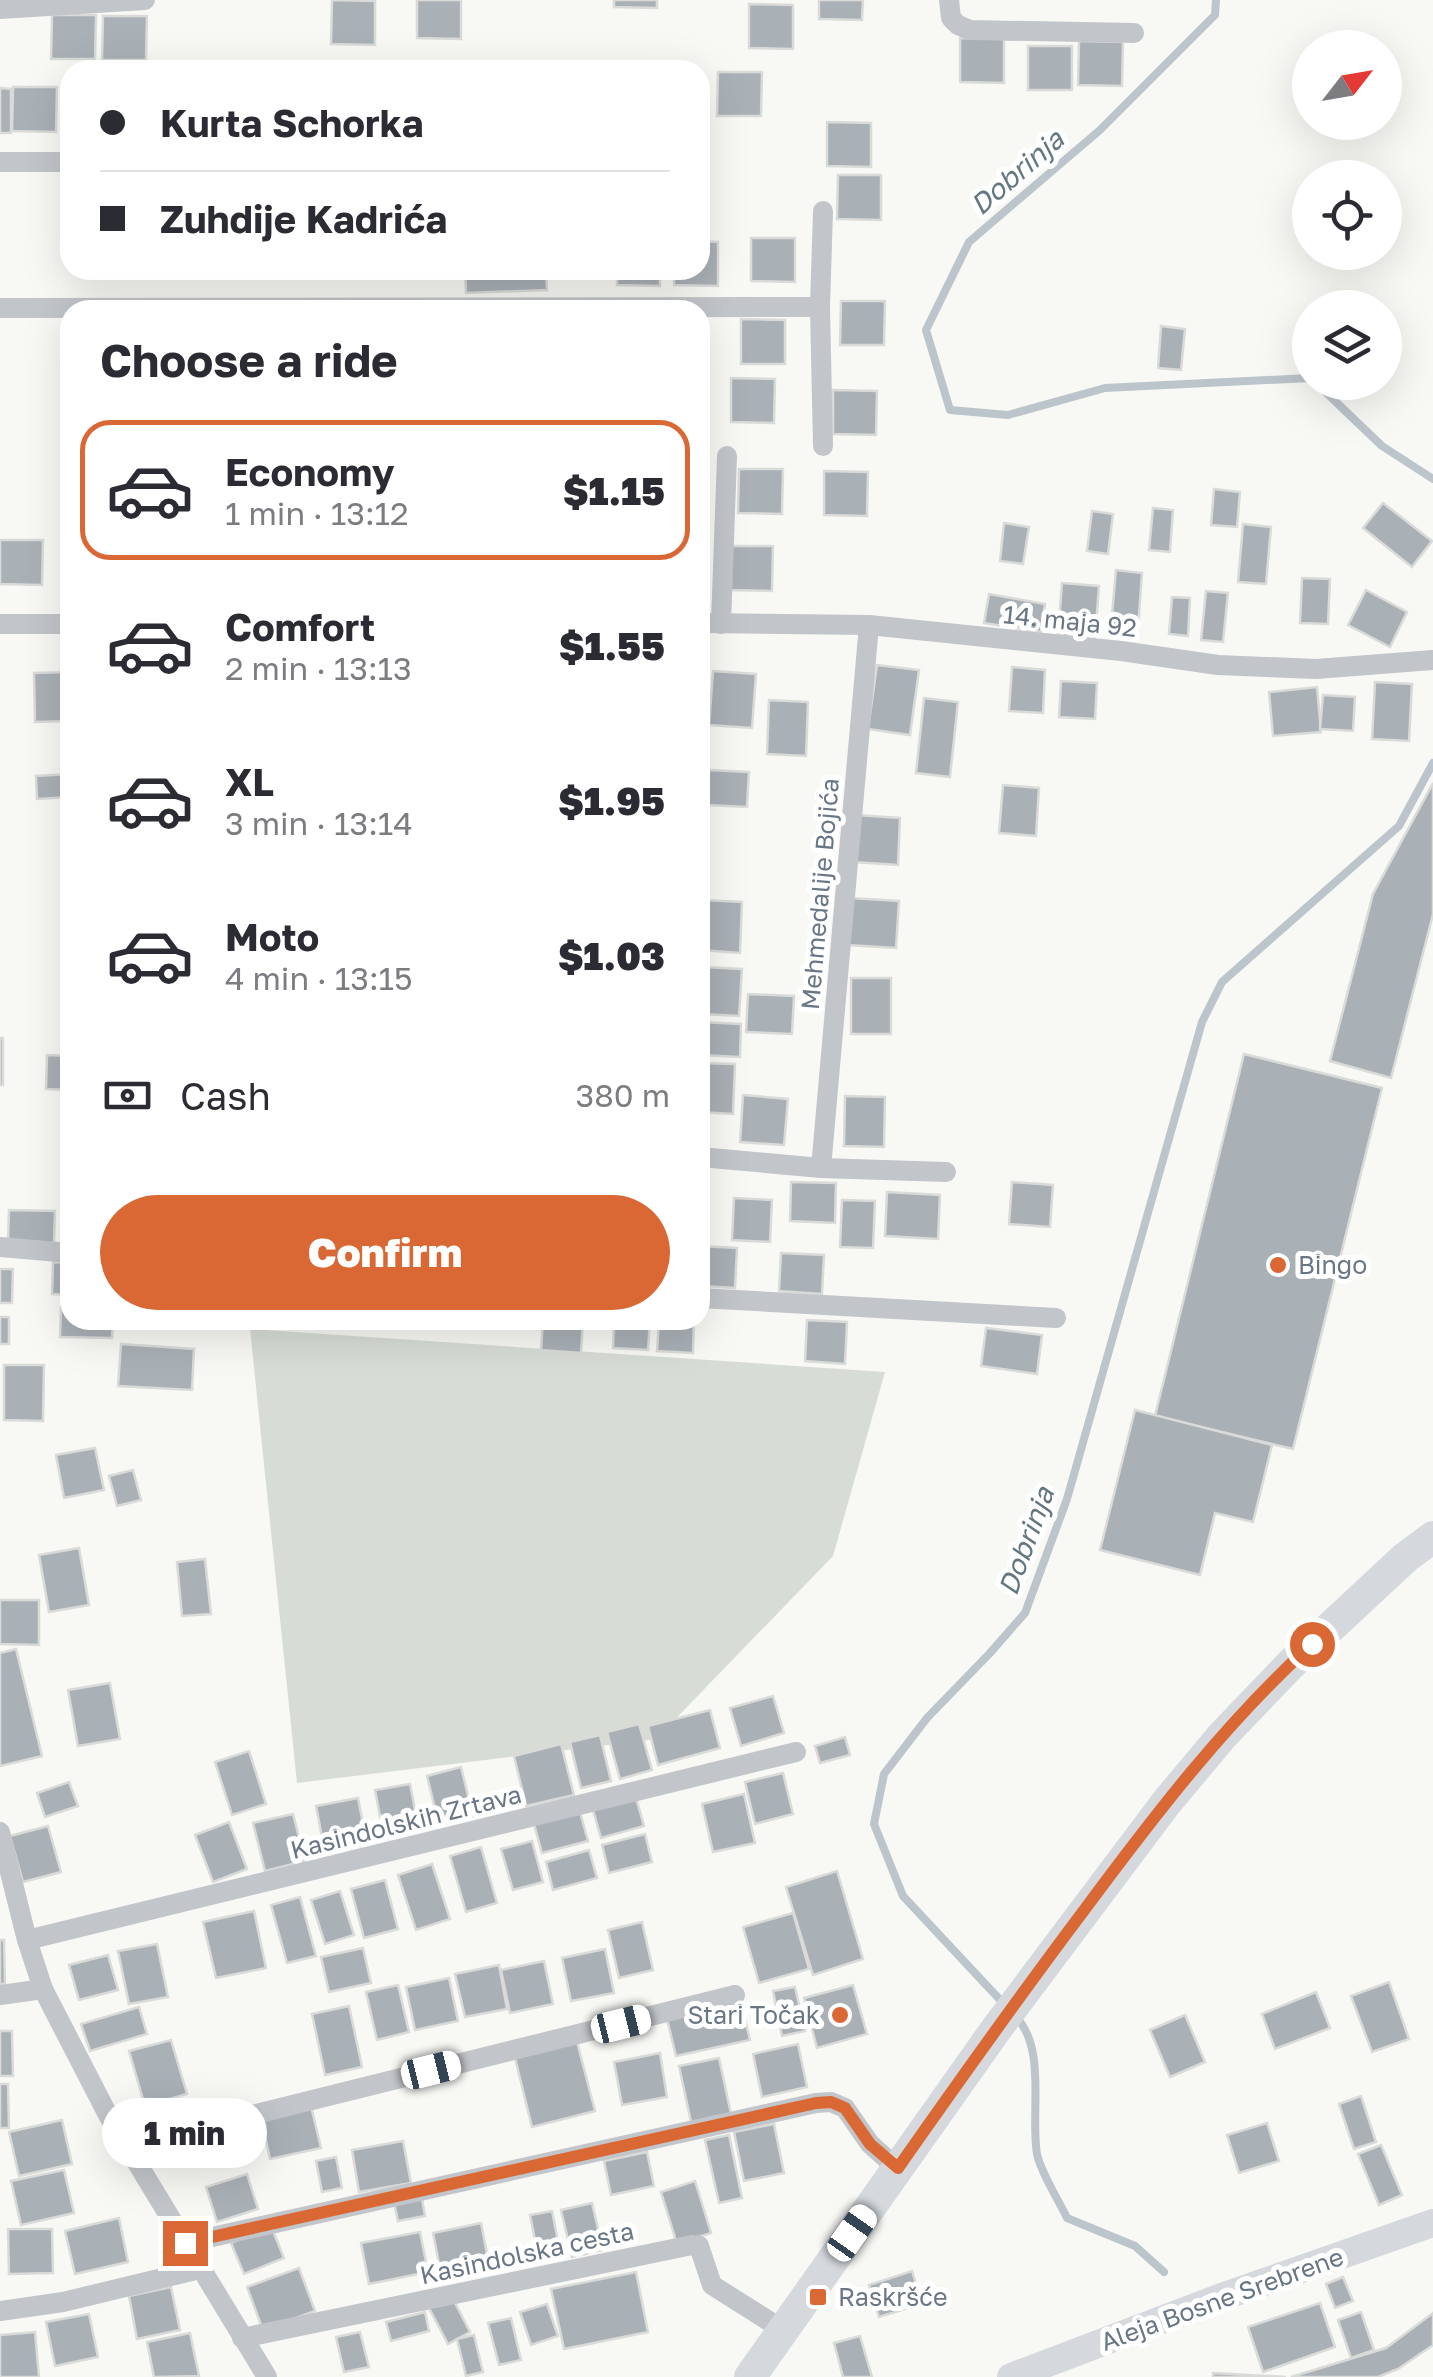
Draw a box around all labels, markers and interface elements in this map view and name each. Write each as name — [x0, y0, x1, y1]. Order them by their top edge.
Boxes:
north arrow — [1292, 30, 1402, 140]
map controls — [1292, 30, 1402, 400]
text: Kurta Schorka — [160, 100, 424, 145]
water label: Dobrinja — [963, 121, 1071, 221]
button: locate — [1292, 160, 1402, 270]
text: Zuhdije Kadrića — [160, 196, 447, 241]
button: layers — [1292, 290, 1402, 400]
text: Choose a ride — [100, 333, 398, 387]
icon: car — [105, 445, 195, 535]
text: Economy — [225, 449, 394, 494]
text: $1.15 — [563, 468, 665, 513]
text: 1 min · 13:12 — [225, 494, 409, 532]
street label: 14. maja 92 — [1002, 598, 1138, 643]
icon: car — [105, 600, 195, 690]
text: Comfort — [225, 604, 375, 649]
text: $1.55 — [559, 623, 665, 668]
text: 2 min · 13:13 — [225, 649, 412, 687]
icon: car — [105, 755, 195, 845]
text: XL — [225, 759, 274, 804]
street label: Mehmedalije Bojića — [794, 777, 845, 1011]
text: $1.95 — [558, 778, 665, 823]
text: 3 min · 13:14 — [225, 804, 413, 842]
icon: car — [105, 910, 195, 1000]
text: Moto — [225, 914, 319, 959]
text: $1.03 — [558, 933, 665, 978]
text: 4 min · 13:15 — [225, 959, 413, 997]
icon: cash — [100, 1068, 155, 1123]
text: Cash — [180, 1073, 271, 1118]
text: 380 m — [576, 1076, 670, 1114]
button: Confirm — [100, 1195, 670, 1310]
place label: Bingo — [1298, 1249, 1367, 1280]
marker: Bingo — [1267, 1254, 1289, 1276]
water label: Dobrinja — [991, 1481, 1061, 1599]
route start — [1290, 1622, 1335, 1667]
street label: Kasindolskih Zrtava — [287, 1778, 525, 1865]
place label: Stari Točak — [688, 1999, 820, 2030]
car — [588, 2002, 654, 2046]
marker: Stari Točak — [829, 2004, 851, 2026]
car — [398, 2048, 464, 2092]
callout: 1 min — [102, 2098, 268, 2168]
text: 1 min — [144, 2114, 225, 2152]
car — [823, 2200, 881, 2266]
street label: Kasindolska cesta — [417, 2215, 637, 2290]
route end — [163, 2221, 208, 2266]
street label: Aleja Bosne Srebrene — [1096, 2240, 1347, 2357]
place label: Raskršće — [838, 2281, 947, 2312]
marker: Raskršće — [807, 2286, 829, 2308]

